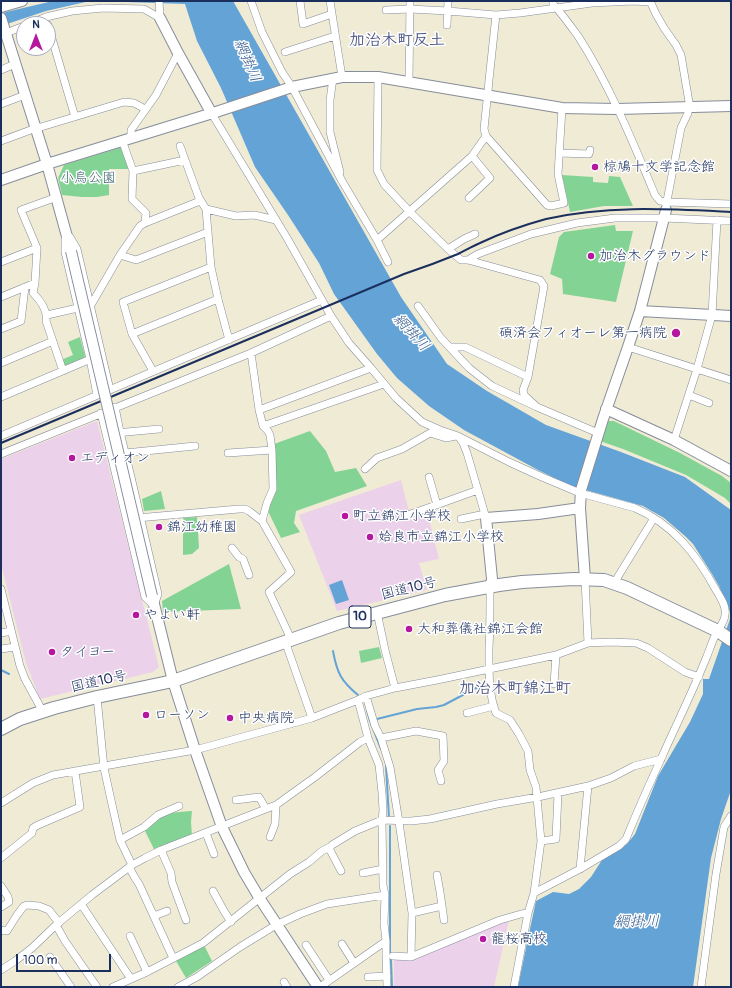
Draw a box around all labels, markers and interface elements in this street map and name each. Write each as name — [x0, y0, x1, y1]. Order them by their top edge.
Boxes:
north arrow — [16, 16, 56, 56]
text: N — [32, 18, 40, 31]
district label: 加治木町反土 — [349, 31, 445, 51]
water label: 網掛川 — [230, 37, 264, 85]
place label: 椋鳩十文学記念館 — [603, 159, 715, 175]
marker: 椋鳩十文学記念館 — [590, 162, 600, 172]
park label: 小烏公園 — [60, 170, 116, 186]
place label: 加治木グラウンド — [599, 248, 711, 264]
marker: 加治木グラウンド — [586, 251, 596, 261]
water label: 網掛川 — [389, 310, 433, 356]
place label: 碩済会フィオーレ第一病院 — [499, 325, 667, 341]
marker: 碩済会フィオーレ第一病院 — [670, 327, 682, 339]
place label: エディオン — [80, 450, 150, 466]
marker: エディオン — [67, 453, 77, 463]
place label: 町立錦江小学校 — [353, 508, 451, 524]
marker: 町立錦江小学校 — [340, 511, 350, 521]
place label: 錦江幼稚園 — [167, 519, 237, 535]
marker: 錦江幼稚園 — [154, 522, 164, 532]
place label: 姶良市立錦江小学校 — [378, 529, 504, 545]
marker: 姶良市立錦江小学校 — [365, 532, 375, 542]
street label: 国道10号 — [379, 574, 439, 604]
road number: 10 — [349, 606, 371, 628]
place label: やよい軒 — [144, 607, 200, 623]
marker: やよい軒 — [131, 610, 141, 620]
place label: 大和葬儀社錦江会館 — [417, 621, 543, 637]
marker: 大和葬儀社錦江会館 — [404, 624, 414, 634]
place label: タイヨー — [60, 644, 115, 660]
marker: タイヨー — [47, 647, 57, 657]
street label: 国道10号 — [69, 667, 129, 697]
district label: 加治木町錦江町 — [459, 679, 571, 699]
place label: ローソン — [154, 707, 210, 723]
marker: ローソン — [141, 710, 151, 720]
place label: 中央病院 — [238, 710, 294, 726]
marker: 中央病院 — [225, 713, 235, 723]
water label: 網掛川 — [615, 913, 659, 931]
place label: 龍桜高校 — [491, 931, 547, 947]
marker: 龍桜高校 — [478, 934, 488, 944]
scale bar — [18, 946, 113, 972]
text: 100 m — [23, 953, 57, 968]

